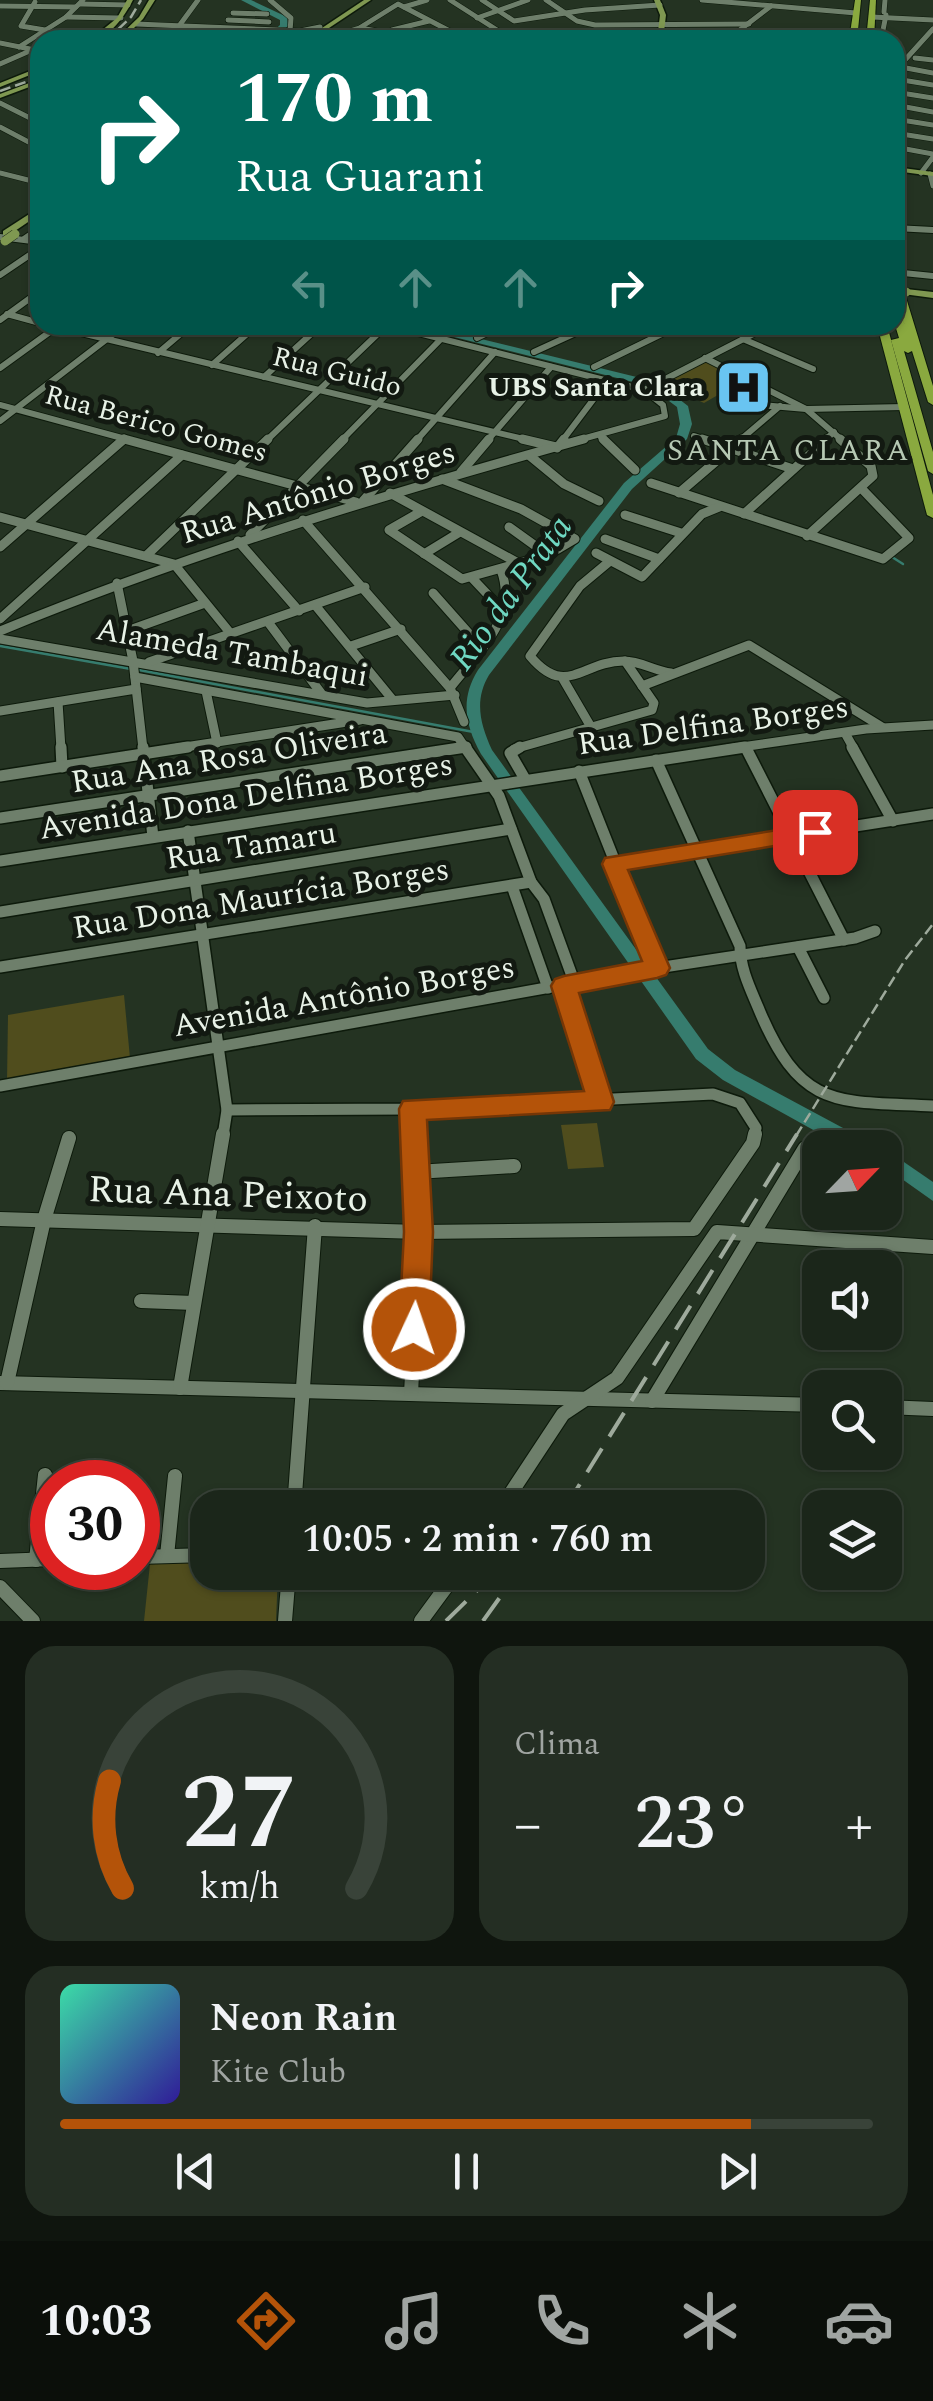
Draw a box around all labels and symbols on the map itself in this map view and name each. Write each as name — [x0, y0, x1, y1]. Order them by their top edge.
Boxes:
street label: Rua Guido — [268, 335, 406, 409]
hospital icon: UBS Santa Clara — [713, 357, 773, 417]
place label: UBS Santa Clara — [488, 366, 705, 409]
street label: Rua Berico Gomes — [40, 374, 272, 474]
street label: Rua Antônio Borges — [174, 428, 462, 558]
district label: SANTA CLARA — [667, 428, 911, 474]
water label: Rio da Prata — [436, 504, 586, 682]
street label: Alameda Tambaqui — [92, 605, 372, 701]
street label: Rua Delfina Borges — [574, 683, 852, 769]
street label: Rua Ana Rosa Oliveira — [67, 709, 391, 807]
street label: Avenida Dona Delfina Borges — [36, 740, 456, 854]
pin — [773, 790, 858, 875]
street label: Rua Tamaru — [162, 808, 340, 884]
street label: Rua Dona Maurícia Borges — [69, 845, 453, 953]
street label: Avenida Antônio Borges — [169, 943, 519, 1051]
north arrow — [802, 1130, 902, 1230]
street label: Rua Ana Peixoto — [87, 1161, 369, 1229]
position arrow — [362, 1277, 466, 1381]
speed limit sign: 30 — [30, 1460, 160, 1590]

